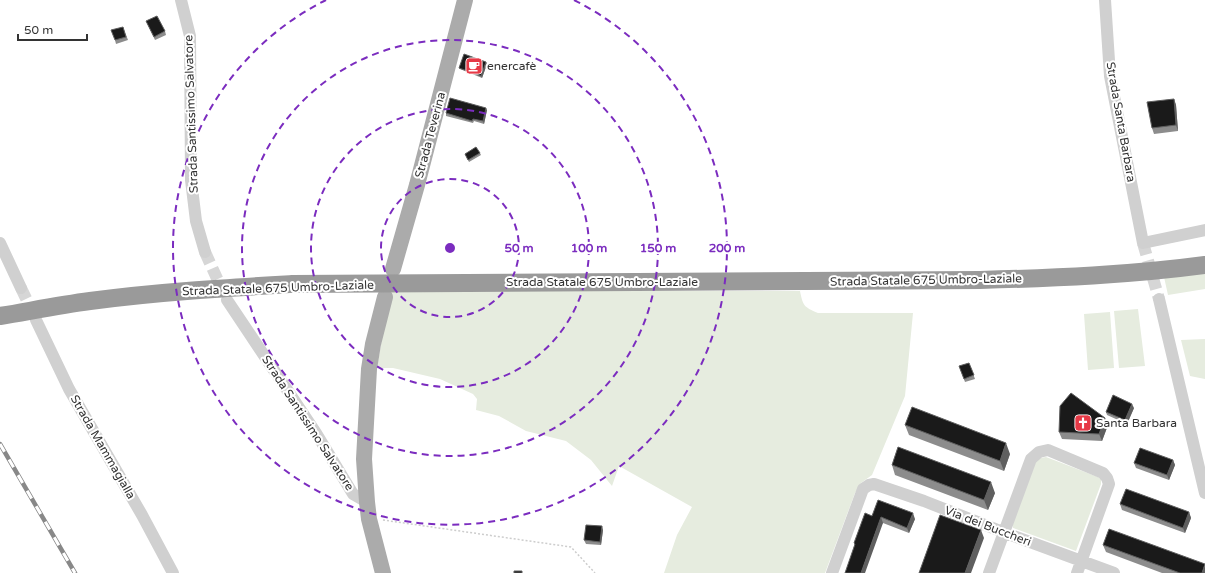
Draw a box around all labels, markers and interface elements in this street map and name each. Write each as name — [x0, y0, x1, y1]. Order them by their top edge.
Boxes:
scale bar — [18, 16, 87, 42]
text: 50 m — [24, 23, 53, 37]
street label: Strada Santissimo Salvatore — [181, 34, 201, 193]
cafe icon: enercafè — [464, 56, 484, 76]
place label: enercafè — [487, 59, 537, 73]
street label: Strada Santa Barbara — [1104, 61, 1138, 183]
street label: Strada Teverina — [412, 90, 448, 180]
centre of rings — [443, 241, 457, 255]
text: 50 m — [504, 241, 534, 255]
text: 100 m — [571, 241, 607, 255]
text: 150 m — [640, 241, 676, 255]
text: 200 m — [709, 241, 745, 255]
street label: Strada Statale 675 Umbro-Laziale — [830, 271, 1022, 289]
street label: Strada Statale 675 Umbro-Laziale — [506, 275, 698, 289]
street label: Strada Statale 675 Umbro-Laziale — [182, 278, 374, 298]
street label: Strada Santissimo Salvatore — [259, 353, 357, 493]
street label: Strada Mammagialla — [68, 393, 138, 501]
church icon: Santa Barbara — [1073, 413, 1093, 433]
place label: Santa Barbara — [1096, 416, 1177, 430]
street label: Via dei Buccheri — [943, 503, 1033, 549]

